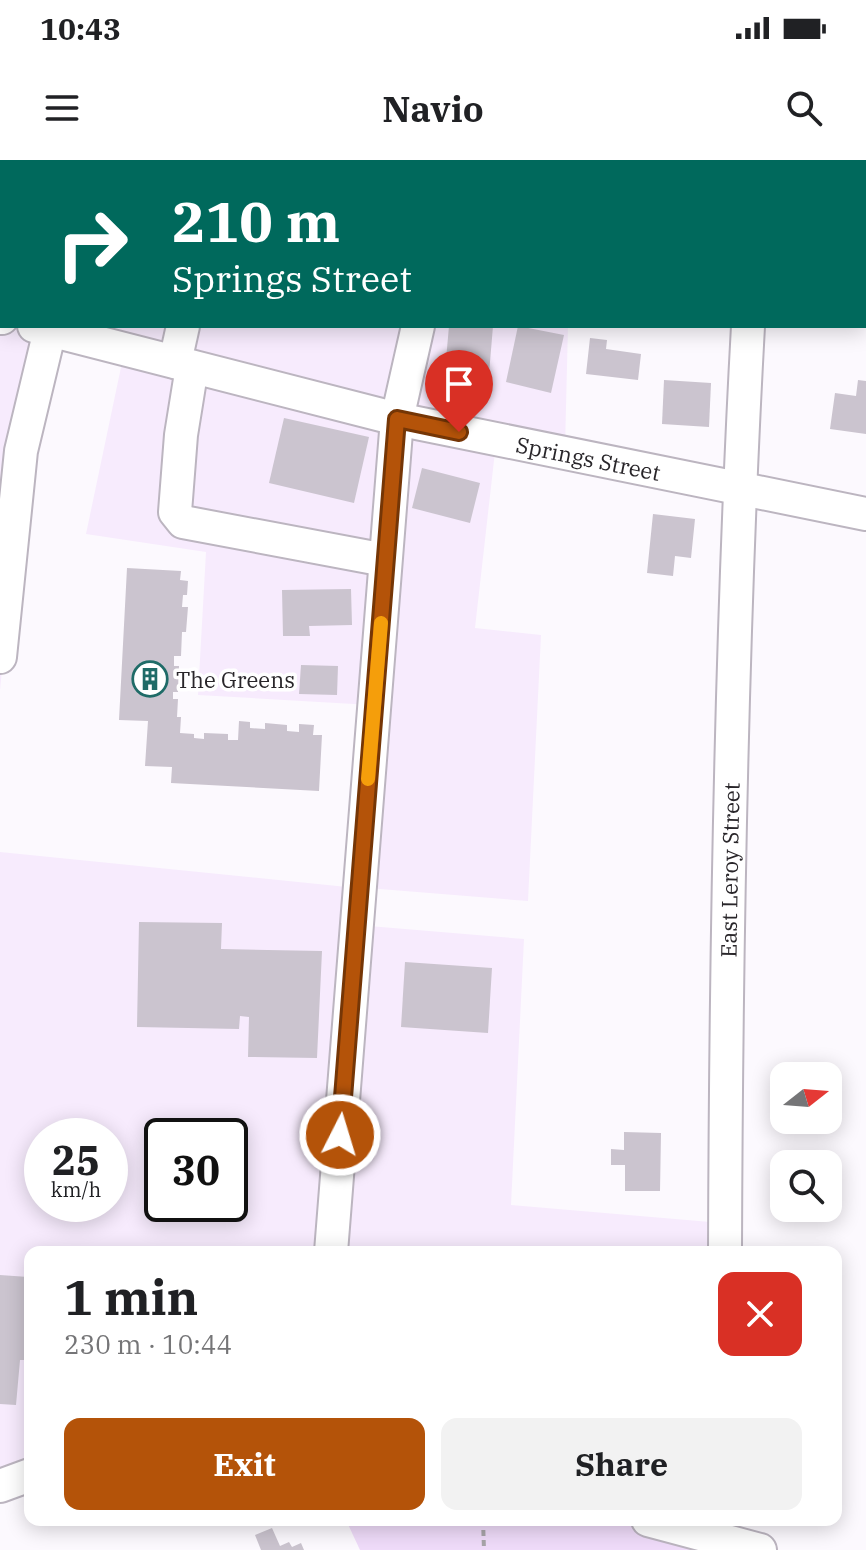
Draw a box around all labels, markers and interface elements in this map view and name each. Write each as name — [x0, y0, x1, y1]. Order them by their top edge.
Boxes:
text: 10:43 — [40, 9, 121, 48]
text: Navio — [382, 85, 484, 132]
icon: menu — [40, 86, 84, 130]
icon: search — [782, 86, 826, 130]
text: 210 m — [172, 185, 340, 257]
icon: right — [40, 192, 144, 296]
text: Springs Street — [172, 255, 412, 302]
pin — [425, 350, 493, 432]
icon: arrive — [437, 362, 481, 406]
street label: Springs Street — [514, 429, 663, 487]
building icon: The Greens — [131, 660, 169, 698]
place label: The Greens — [176, 665, 295, 694]
street label: East Leroy Street — [713, 782, 745, 958]
north arrow — [770, 1062, 842, 1134]
map controls — [770, 1062, 842, 1222]
position arrow — [298, 1093, 382, 1177]
speed limit sign: 30 — [144, 1118, 248, 1222]
text: 25 — [52, 1134, 100, 1186]
button: search — [770, 1150, 842, 1222]
text: km/h — [51, 1176, 101, 1203]
text: 1 min — [64, 1266, 198, 1328]
button: close — [718, 1272, 802, 1356]
text: 230 m · 10:44 — [64, 1327, 232, 1361]
button: Exit — [64, 1418, 425, 1510]
button: Share — [441, 1418, 802, 1510]

